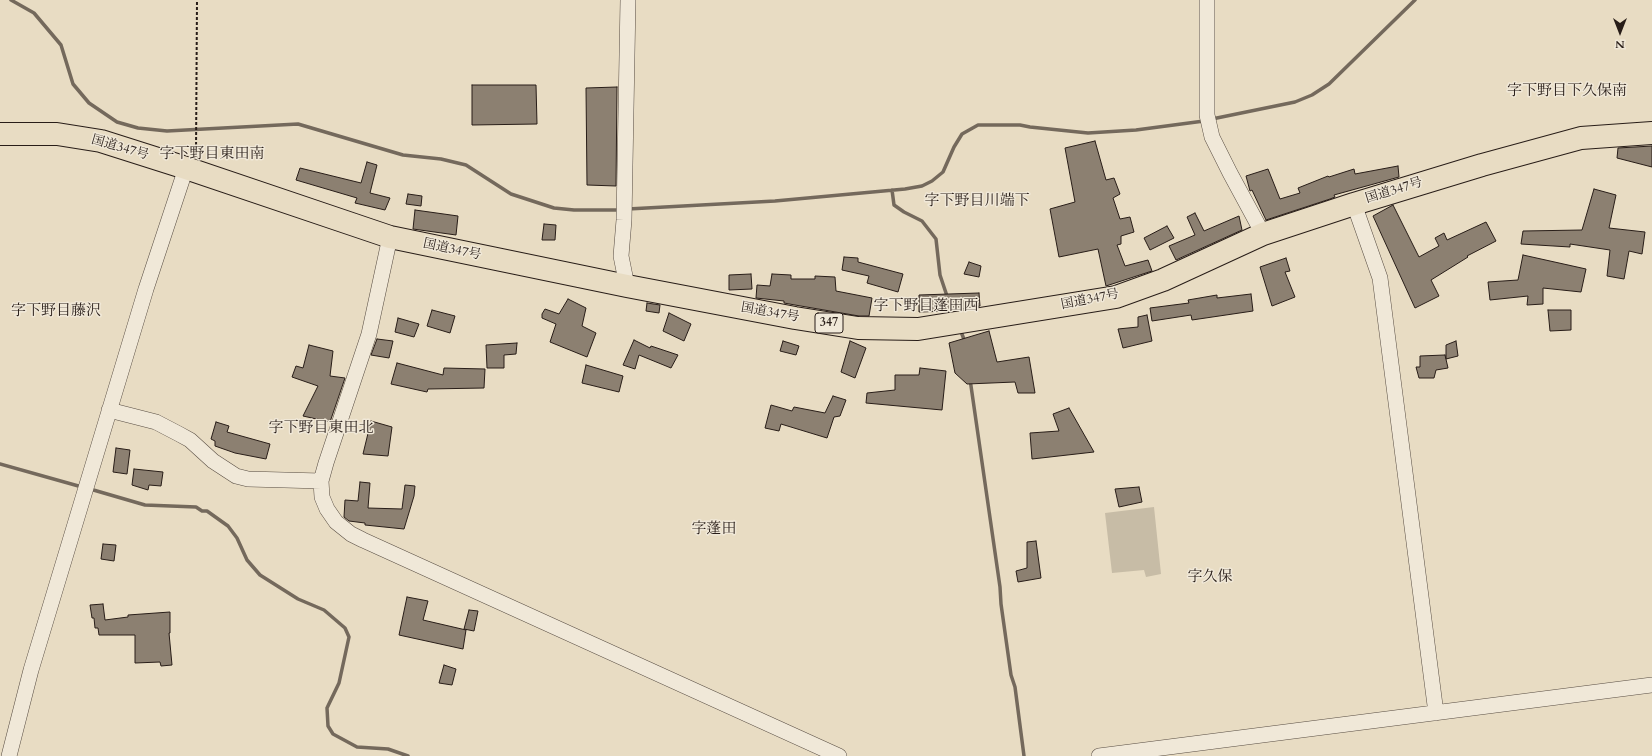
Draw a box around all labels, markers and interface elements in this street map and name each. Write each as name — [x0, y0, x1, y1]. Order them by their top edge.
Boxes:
north arrow — [1600, 12, 1640, 52]
text: N — [1615, 37, 1625, 52]
district label: 字下野目下久保南 — [1507, 83, 1627, 101]
street label: 国道347号 — [90, 132, 150, 164]
district label: 字下野目東田南 — [160, 146, 264, 164]
street label: 国道347号 — [1364, 175, 1424, 207]
district label: 字下野目川端下 — [925, 193, 1029, 211]
street label: 国道347号 — [422, 236, 482, 264]
street label: 国道347号 — [1060, 287, 1120, 313]
district label: 字下野目蓬田西 — [874, 298, 978, 316]
street label: 国道347号 — [740, 300, 800, 326]
district label: 字下野目藤沢 — [11, 303, 101, 321]
road number: 347 — [815, 313, 843, 333]
district label: 字下野目東田北 — [269, 420, 373, 438]
district label: 字蓬田 — [692, 521, 736, 539]
district label: 字久保 — [1188, 569, 1232, 587]

